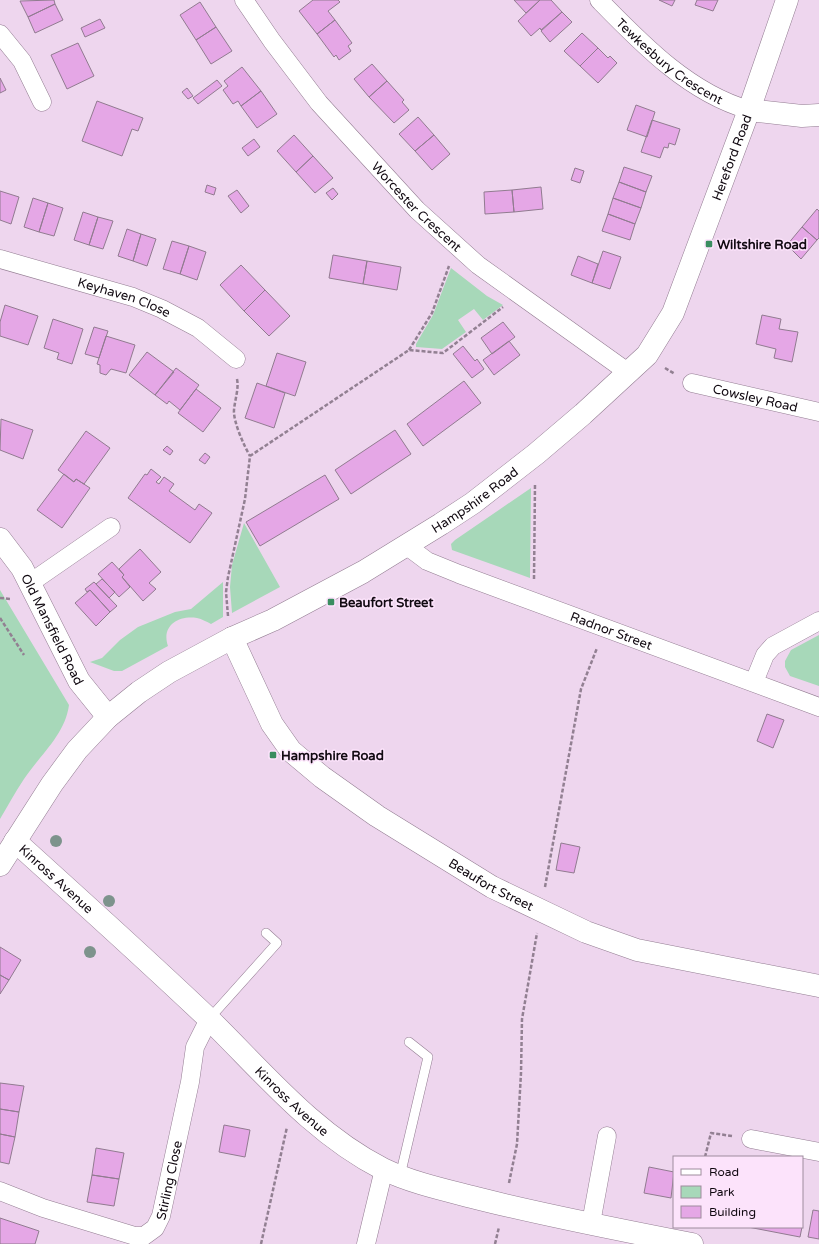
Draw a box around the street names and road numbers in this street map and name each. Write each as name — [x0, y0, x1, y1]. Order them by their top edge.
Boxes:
street label: Tewkesbury Crescent — [612, 15, 725, 108]
street label: Hereford Road — [709, 112, 756, 203]
street label: Worcester Crescent — [368, 159, 465, 255]
street label: Keyhaven Close — [76, 275, 173, 321]
street label: Cowsley Road — [711, 381, 799, 416]
street label: Hampshire Road — [429, 464, 522, 537]
street label: Old Mansfield Road — [17, 571, 87, 688]
street label: Radnor Street — [568, 609, 654, 654]
street label: Kinross Avenue — [15, 841, 96, 917]
street label: Beaufort Street — [445, 855, 536, 915]
street label: Kinross Avenue — [251, 1063, 332, 1140]
street label: Stirling Close — [153, 1139, 186, 1222]

